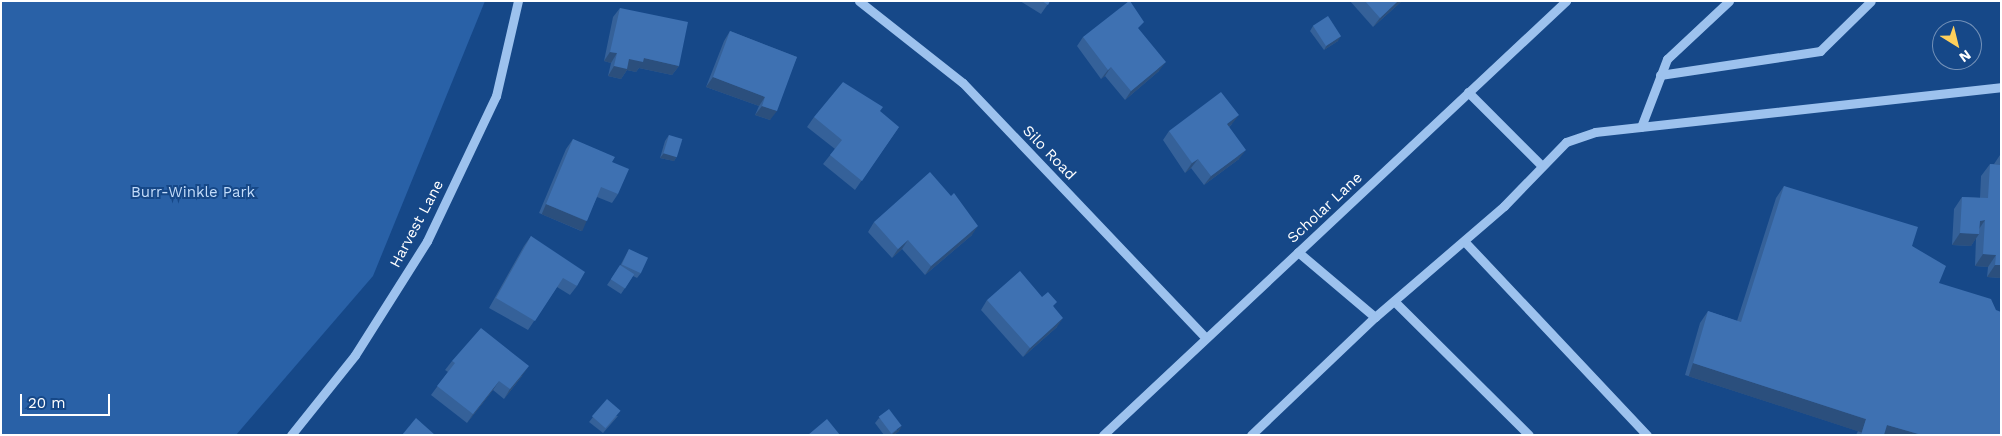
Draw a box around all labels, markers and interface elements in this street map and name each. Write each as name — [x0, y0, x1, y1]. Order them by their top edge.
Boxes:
north arrow — [1932, 20, 1982, 70]
text: N — [1956, 47, 1974, 66]
street label: Silo Road — [1019, 122, 1079, 184]
street label: Scholar Lane — [1284, 169, 1366, 247]
street label: Harvest Lane — [386, 177, 448, 271]
park label: Burr-Winkle Park — [131, 184, 255, 202]
scale bar — [22, 384, 112, 416]
text: 20 m — [28, 394, 66, 412]

